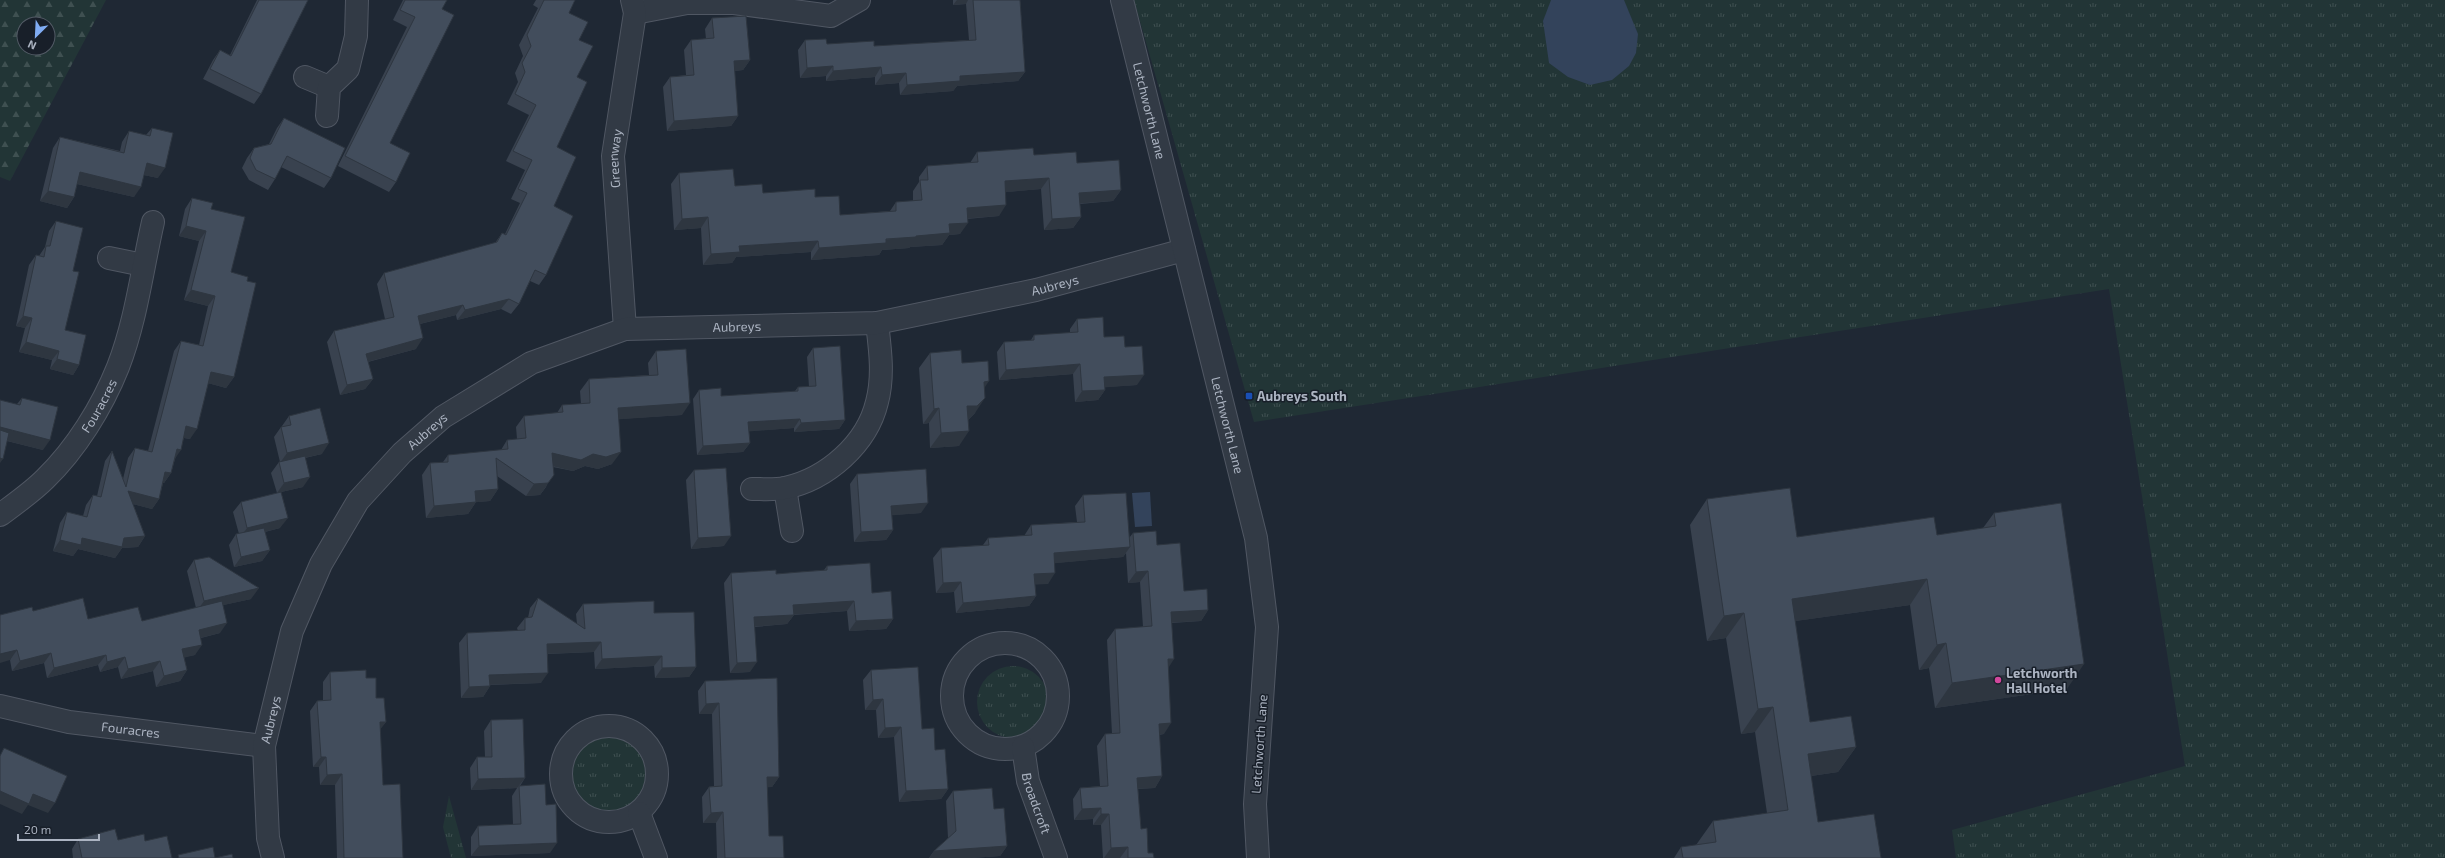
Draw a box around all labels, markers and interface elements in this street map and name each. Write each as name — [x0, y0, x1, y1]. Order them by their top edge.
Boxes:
north arrow — [16, 16, 56, 56]
text: N — [25, 38, 38, 53]
street label: Letchworth Lane — [1130, 60, 1169, 161]
street label: Greenway — [605, 128, 625, 189]
street label: Aubreys — [1030, 271, 1080, 299]
street label: Aubreys — [713, 318, 761, 335]
street label: Letchworth Lane — [1208, 375, 1248, 475]
street label: Fouracres — [77, 376, 120, 436]
place label: Aubreys South — [1257, 388, 1347, 404]
marker: Aubreys South — [1244, 391, 1254, 401]
street label: Aubreys — [404, 408, 450, 453]
place label: Letchworth Hall Hotel — [2006, 665, 2078, 696]
marker: Letchworth Hall Hotel — [1993, 675, 2003, 685]
street label: Aubreys — [257, 694, 284, 745]
street label: Letchworth Lane — [1248, 694, 1270, 794]
street label: Fouracres — [100, 718, 161, 741]
street label: Broadcroft — [1019, 772, 1055, 836]
scale bar — [18, 816, 99, 842]
text: 20 m — [24, 822, 51, 836]

